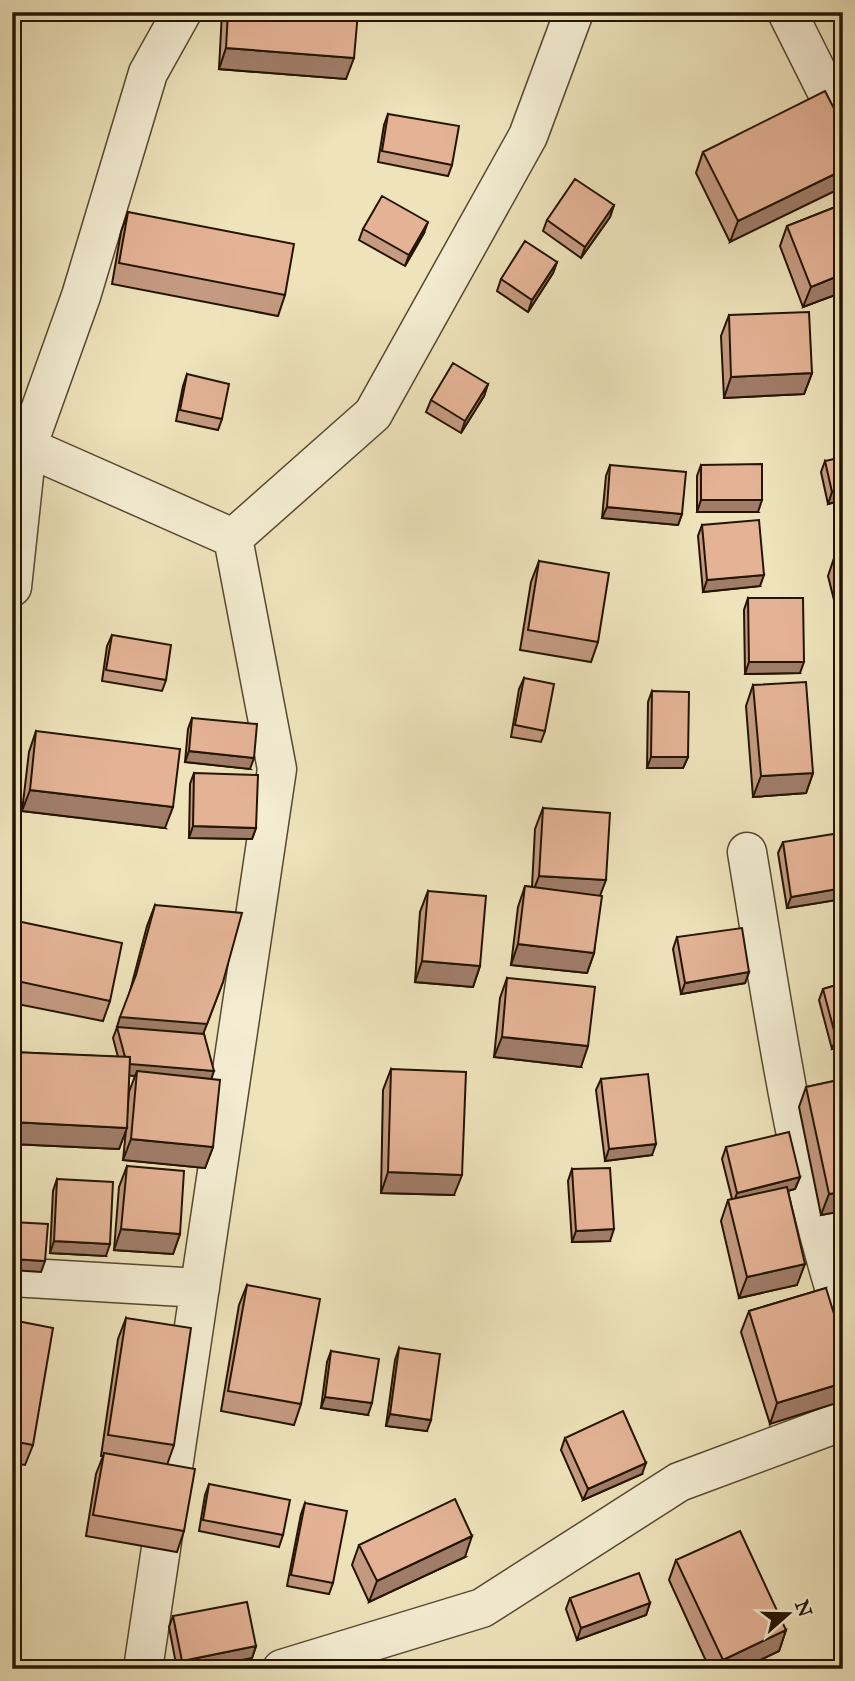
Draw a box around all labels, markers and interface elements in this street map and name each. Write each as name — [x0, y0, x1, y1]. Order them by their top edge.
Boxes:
north arrow — [754, 1580, 824, 1650]
text: N — [790, 1597, 817, 1620]

